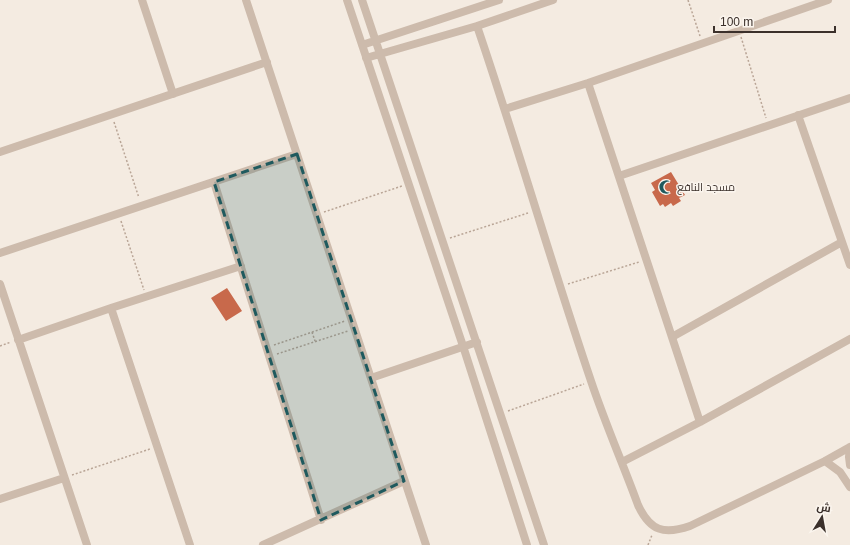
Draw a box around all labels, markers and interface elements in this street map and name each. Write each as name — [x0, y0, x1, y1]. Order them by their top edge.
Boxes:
scale bar — [714, 8, 835, 34]
text: 100 m — [720, 15, 753, 29]
mosque icon: مسجد النافع — [658, 179, 674, 195]
place label: مسجد النافع — [677, 181, 735, 195]
north arrow — [802, 497, 842, 537]
text: ش — [816, 500, 832, 515]

